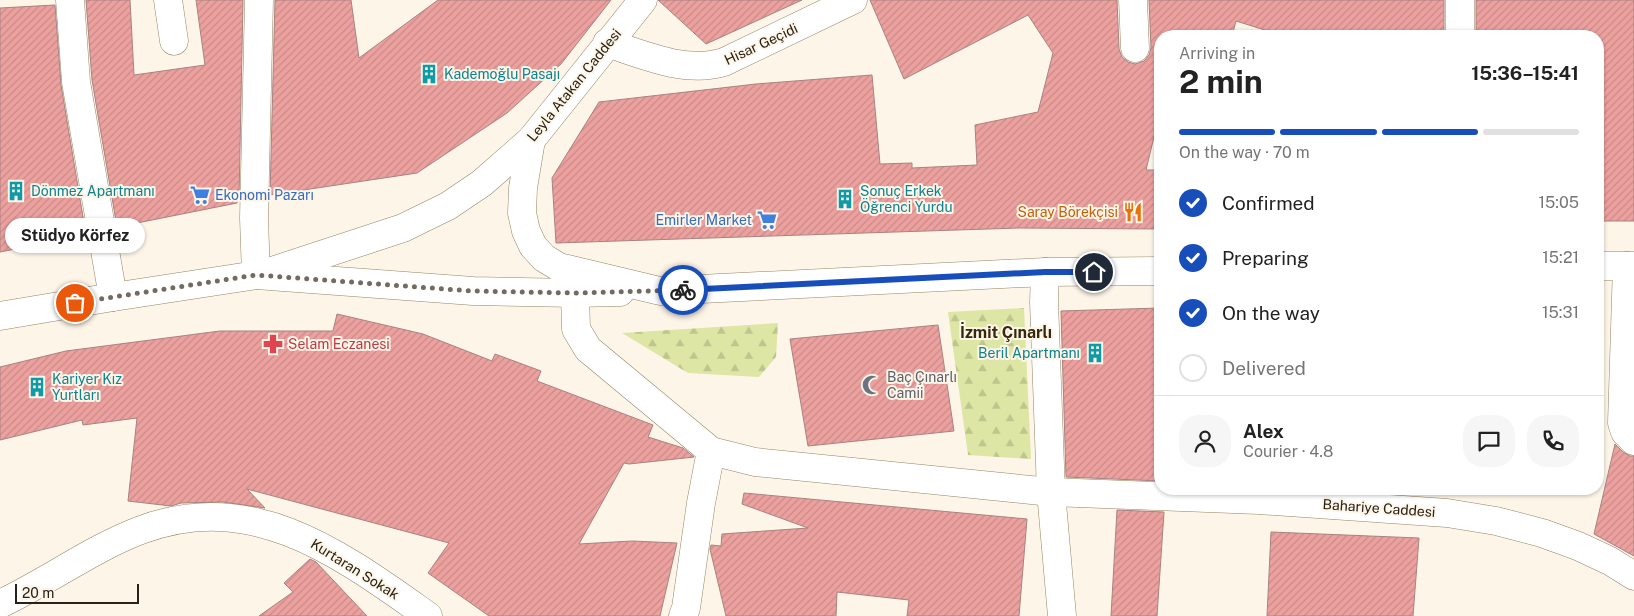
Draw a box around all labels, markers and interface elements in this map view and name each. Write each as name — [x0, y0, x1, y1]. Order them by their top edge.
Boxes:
street label: Hisar Geçidi — [722, 20, 800, 68]
street label: Leyla Atakan Caddesi — [524, 26, 624, 144]
text: Arriving in — [1179, 44, 1255, 63]
text: 15:36–15:41 — [1471, 62, 1579, 84]
building icon: Kademoğlu Pasajı — [418, 63, 440, 85]
text: 2 min — [1179, 63, 1263, 100]
place label: Kademoğlu Pasajı — [444, 66, 560, 82]
text: On the way · 70 m — [1179, 143, 1309, 162]
building icon: Dönmez Apartmanı — [5, 180, 27, 202]
place label: Dönmez Apartmanı — [31, 183, 155, 199]
place label: Sonuç Erkek Öğrenci Yurdu — [860, 183, 953, 215]
supermarket icon: Ekonomi Pazarı — [189, 184, 211, 206]
place label: Ekonomi Pazarı — [215, 187, 314, 203]
building icon: Sonuç Erkek Öğrenci Yurdu — [834, 188, 856, 210]
icon: check — [1179, 189, 1207, 217]
text: Confirmed — [1222, 192, 1315, 214]
text: 15:05 — [1539, 193, 1579, 212]
restaurant icon: Saray Börekçisi — [1122, 201, 1144, 223]
place label: Saray Börekçisi — [1018, 204, 1118, 220]
supermarket icon: Emirler Market — [756, 209, 778, 231]
place label: Emirler Market — [656, 212, 752, 228]
callout: Stüdyo Körfez — [5, 218, 145, 253]
text: Stüdyo Körfez — [21, 226, 129, 245]
icon: check — [1179, 244, 1207, 272]
text: Preparing — [1222, 247, 1309, 269]
text: 15:21 — [1542, 248, 1579, 267]
pin — [1073, 251, 1115, 293]
icon: home — [1080, 258, 1108, 286]
courier — [658, 265, 708, 315]
icon: bike — [669, 276, 697, 304]
pin — [54, 282, 96, 324]
icon: bag — [61, 289, 89, 317]
icon: check — [1179, 299, 1207, 327]
text: On the way — [1222, 302, 1320, 324]
text: 15:31 — [1542, 303, 1579, 322]
district label: İzmit Çınarlı — [960, 322, 1052, 342]
pharmacy icon: Selam Eczanesi — [262, 333, 284, 355]
place label: Selam Eczanesi — [288, 336, 390, 352]
building icon: Beril Apartmanı — [1084, 342, 1106, 364]
place label: Beril Apartmanı — [978, 345, 1080, 361]
text: Delivered — [1222, 357, 1306, 379]
place label: Baç Çınarlı Camii — [887, 369, 957, 401]
place label: Kariyer Kız Yurtları — [52, 371, 122, 403]
mosque icon: Baç Çınarlı Camii — [861, 374, 883, 396]
building icon: Kariyer Kız Yurtları — [26, 376, 48, 398]
button: person — [1179, 415, 1231, 467]
button: chat — [1463, 415, 1515, 467]
button: phone — [1527, 415, 1579, 467]
text: Alex — [1243, 420, 1284, 442]
text: Courier · 4.8 — [1243, 442, 1333, 461]
street label: Bahariye Caddesi — [1322, 496, 1436, 520]
street label: Kurtaran Sokak — [308, 536, 402, 603]
scale bar — [15, 581, 139, 604]
text: 20 m — [22, 585, 54, 601]

